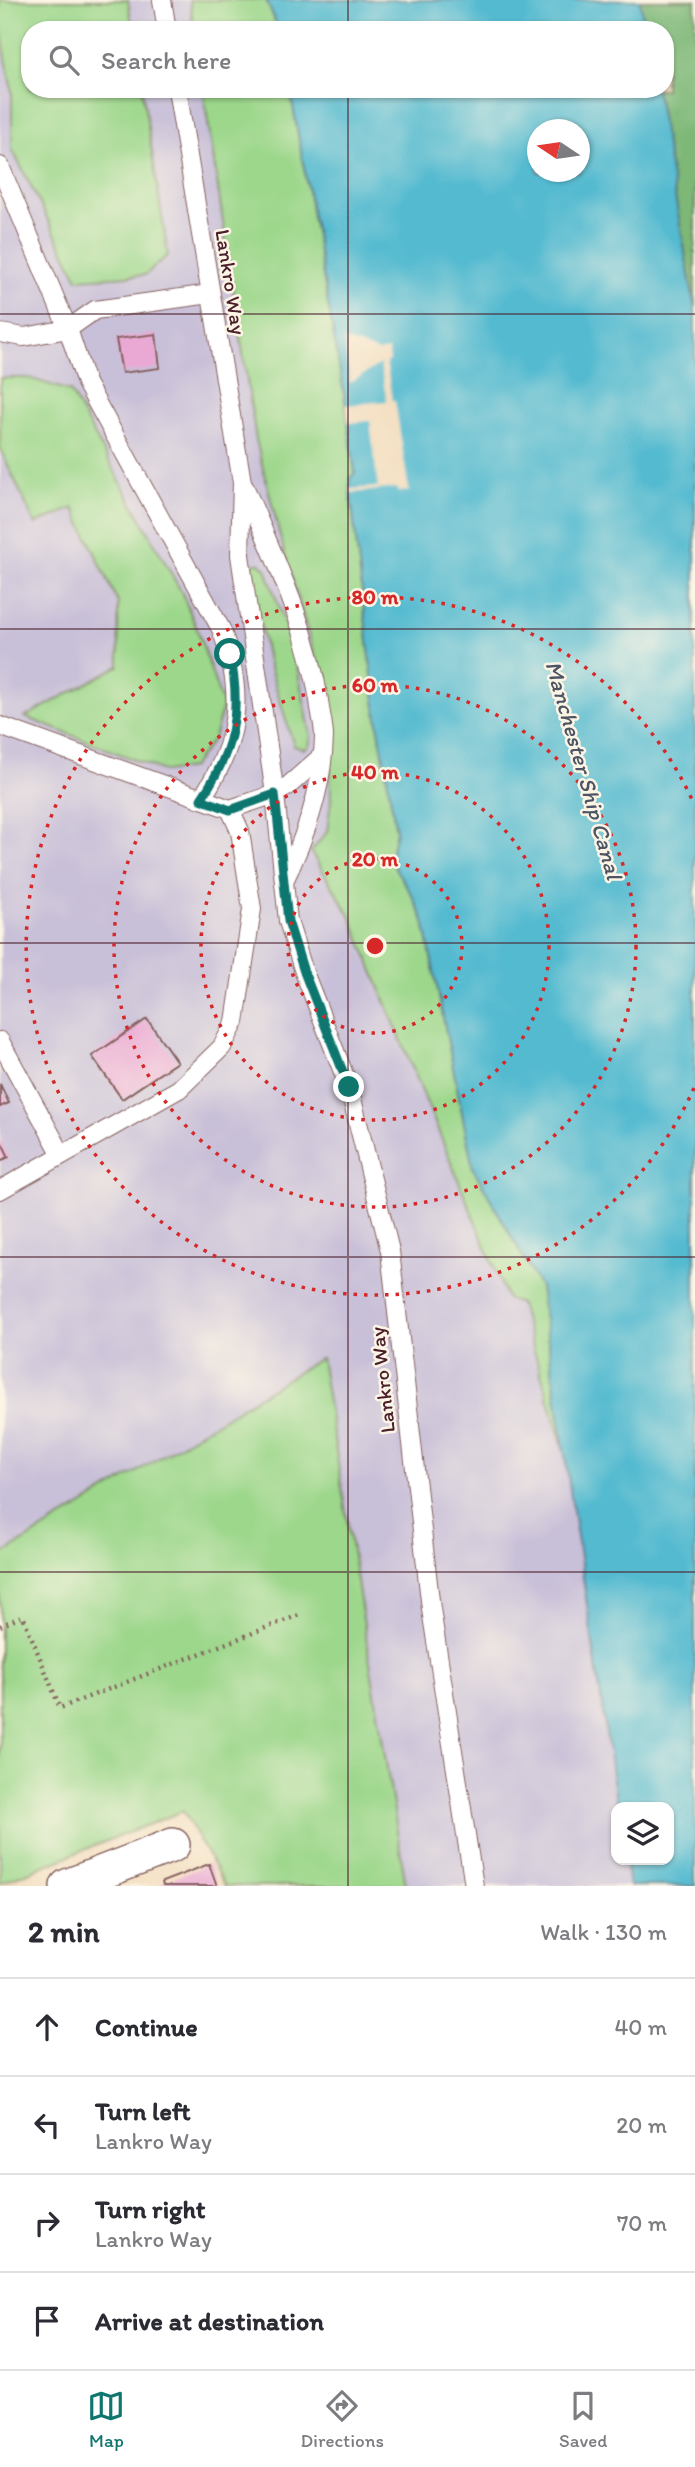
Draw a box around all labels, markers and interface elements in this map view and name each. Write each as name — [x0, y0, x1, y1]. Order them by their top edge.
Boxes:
search box — [21, 21, 674, 98]
icon: search — [45, 41, 83, 79]
text: Search here — [101, 44, 231, 76]
north arrow — [527, 119, 590, 182]
street label: Lankro Way — [210, 227, 252, 337]
text: 80 m — [352, 584, 399, 609]
route start — [214, 638, 245, 669]
water label: Manchester Ship Canal — [539, 657, 629, 884]
text: 60 m — [352, 672, 399, 697]
text: 40 m — [351, 759, 399, 784]
text: 20 m — [352, 846, 399, 871]
centre of rings — [363, 934, 387, 958]
route end — [333, 1071, 364, 1102]
street label: Lankro Way — [364, 1326, 400, 1434]
map controls — [611, 1802, 674, 1865]
button: layers — [611, 1802, 674, 1865]
text: 2 min — [28, 1913, 99, 1950]
text: Walk · 130 m — [540, 1918, 667, 1946]
icon: ahead — [28, 2008, 66, 2046]
text: Continue — [95, 2011, 198, 2043]
text: 40 m — [614, 2013, 667, 2041]
text: Turn left — [95, 2095, 191, 2127]
icon: left — [28, 2106, 66, 2144]
text: 20 m — [616, 2111, 667, 2139]
text: Lankro Way — [95, 2127, 212, 2155]
text: Turn right — [95, 2193, 206, 2225]
icon: right — [28, 2204, 66, 2242]
text: 70 m — [617, 2209, 667, 2237]
text: Lankro Way — [95, 2225, 212, 2253]
icon: arrive — [28, 2302, 66, 2340]
text: Arrive at destination — [95, 2305, 324, 2337]
tab: Map — [87, 2387, 125, 2452]
tab: Directions — [300, 2387, 384, 2452]
tab: Saved — [559, 2387, 607, 2452]

